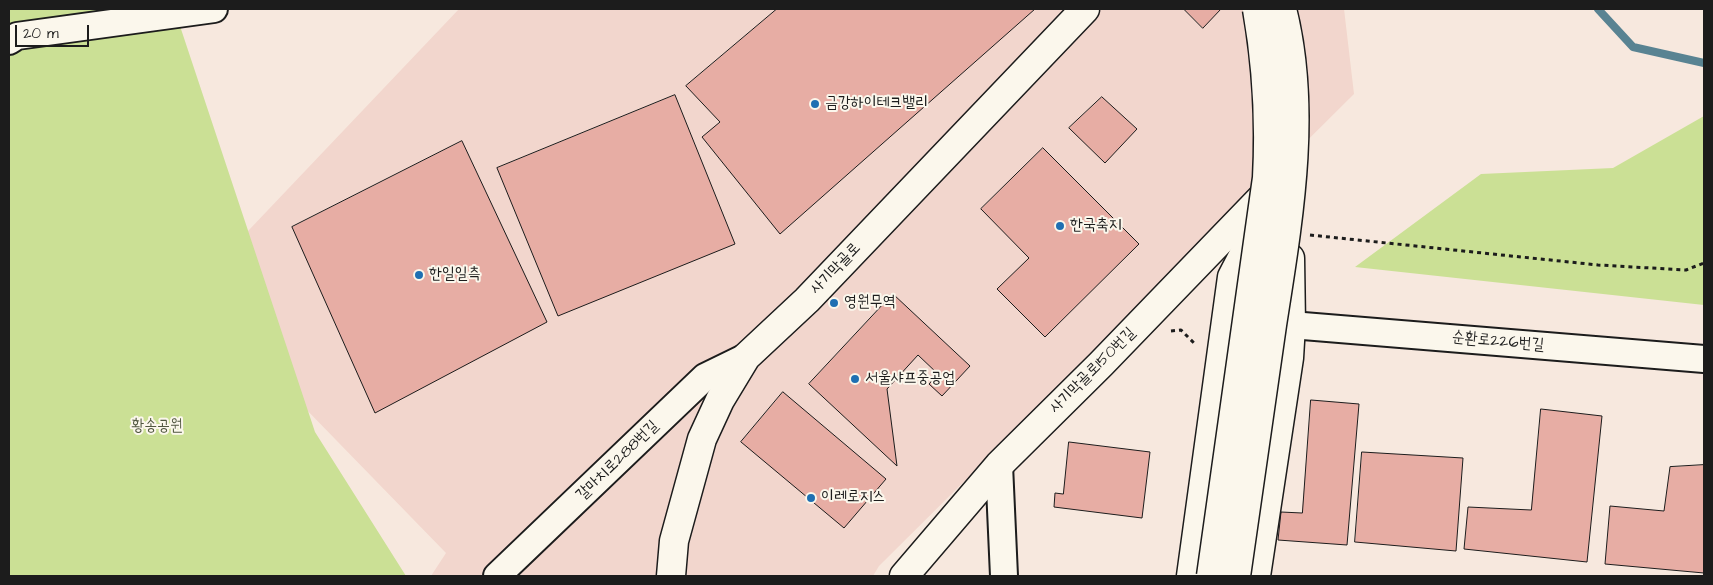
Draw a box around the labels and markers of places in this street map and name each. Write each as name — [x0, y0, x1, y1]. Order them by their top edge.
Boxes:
place label: 금강하이테크밸리 — [825, 94, 928, 114]
marker: 금강하이테크밸리 — [809, 98, 821, 110]
place label: 한국축지 — [1070, 216, 1122, 236]
marker: 한국축지 — [1054, 220, 1066, 232]
place label: 한일일측 — [429, 265, 480, 285]
marker: 한일일측 — [413, 269, 425, 281]
place label: 영원무역 — [844, 293, 896, 313]
marker: 영원무역 — [828, 297, 840, 309]
place label: 서울샤프중공업 — [865, 369, 955, 389]
marker: 서울샤프중공업 — [849, 373, 861, 385]
place label: 이레로지스 — [821, 488, 885, 508]
marker: 이레로지스 — [805, 492, 817, 504]

